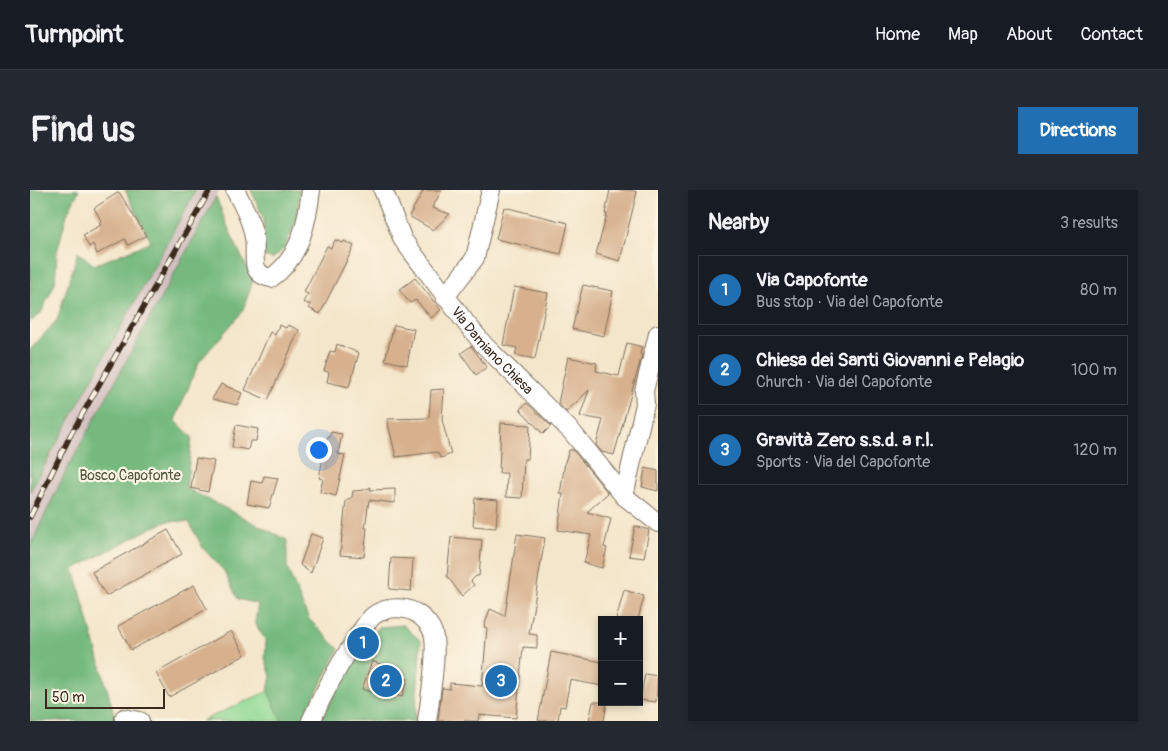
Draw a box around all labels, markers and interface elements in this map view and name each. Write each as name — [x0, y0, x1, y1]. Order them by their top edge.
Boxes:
text: Turnpoint — [25, 20, 123, 49]
text: Home — [875, 23, 920, 46]
text: Map — [948, 23, 978, 46]
text: About — [1006, 23, 1052, 46]
text: Contact — [1080, 23, 1143, 46]
button: Directions — [1018, 107, 1138, 154]
text: Find us — [30, 108, 135, 152]
text: Nearby — [708, 209, 769, 236]
text: 3 results — [1060, 213, 1118, 233]
text: Via Capofonte — [756, 268, 868, 292]
text: 1 — [722, 280, 728, 300]
text: 80 m — [1080, 280, 1117, 300]
text: Bus stop · Via del Capofonte — [756, 292, 943, 312]
street label: Via Damiano Chiesa — [448, 303, 537, 398]
text: Chiesa dei Santi Giovanni e Pelagio — [756, 348, 1024, 372]
text: 2 — [721, 360, 729, 380]
text: 100 m — [1071, 360, 1117, 380]
text: Church · Via del Capofonte — [756, 372, 932, 392]
text: Gravità Zero s.s.d. a r.l. — [756, 428, 934, 452]
your location — [306, 437, 332, 463]
text: 3 — [721, 440, 729, 460]
text: 120 m — [1073, 440, 1117, 460]
text: Sports · Via del Capofonte — [756, 452, 930, 472]
park label: Bosco Capofonte — [79, 467, 181, 484]
map controls — [598, 616, 643, 706]
button: + — [598, 616, 643, 661]
pin: 1 — [347, 624, 379, 662]
button: − — [598, 661, 643, 706]
pin: 2 — [370, 662, 402, 700]
pin: 3 — [485, 662, 517, 700]
scale bar — [45, 686, 165, 709]
text: 50 m — [52, 689, 85, 706]

